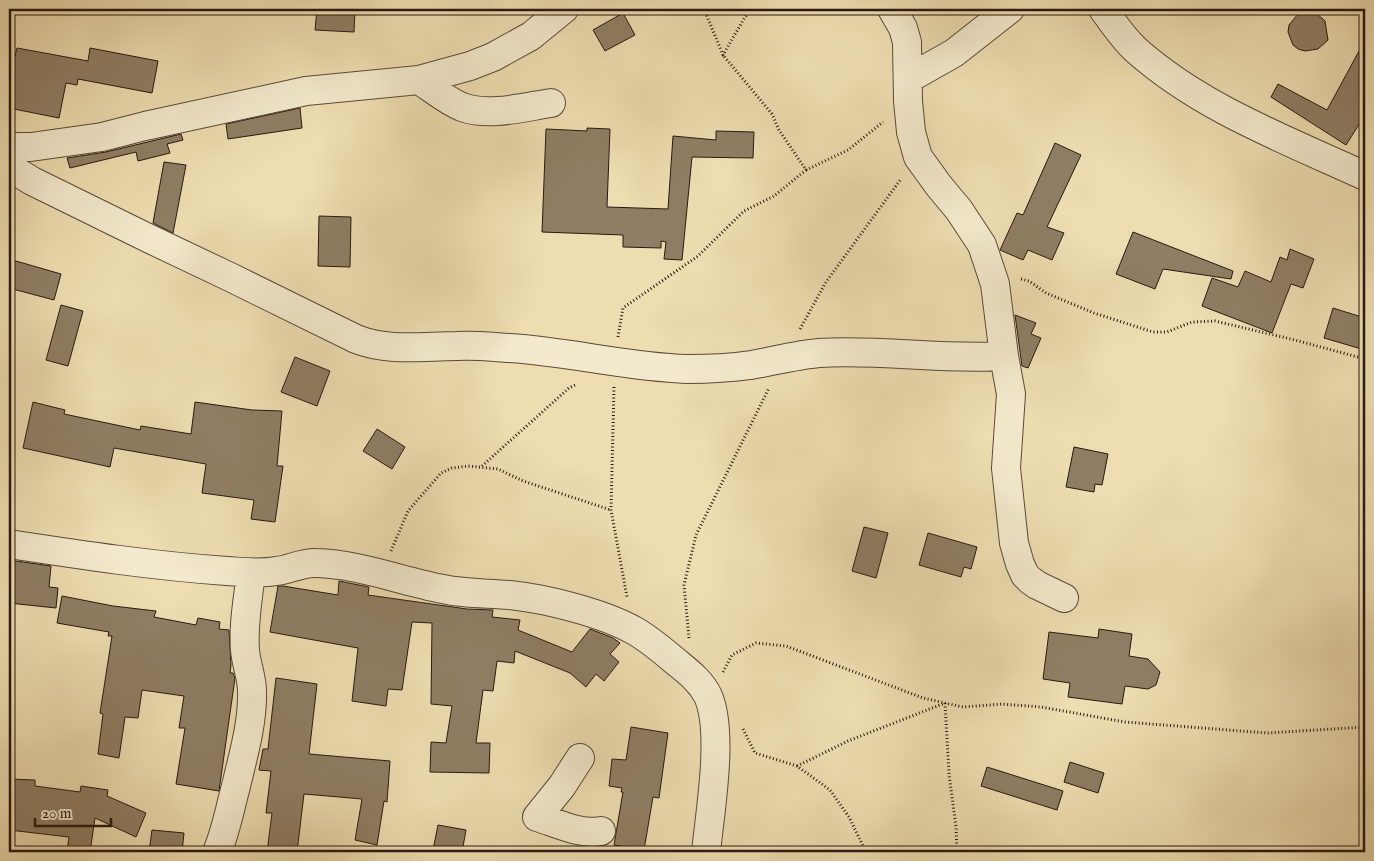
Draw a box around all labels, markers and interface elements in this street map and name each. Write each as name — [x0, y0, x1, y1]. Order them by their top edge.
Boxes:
scale bar — [35, 796, 111, 828]
text: 20 m — [42, 804, 72, 823]

